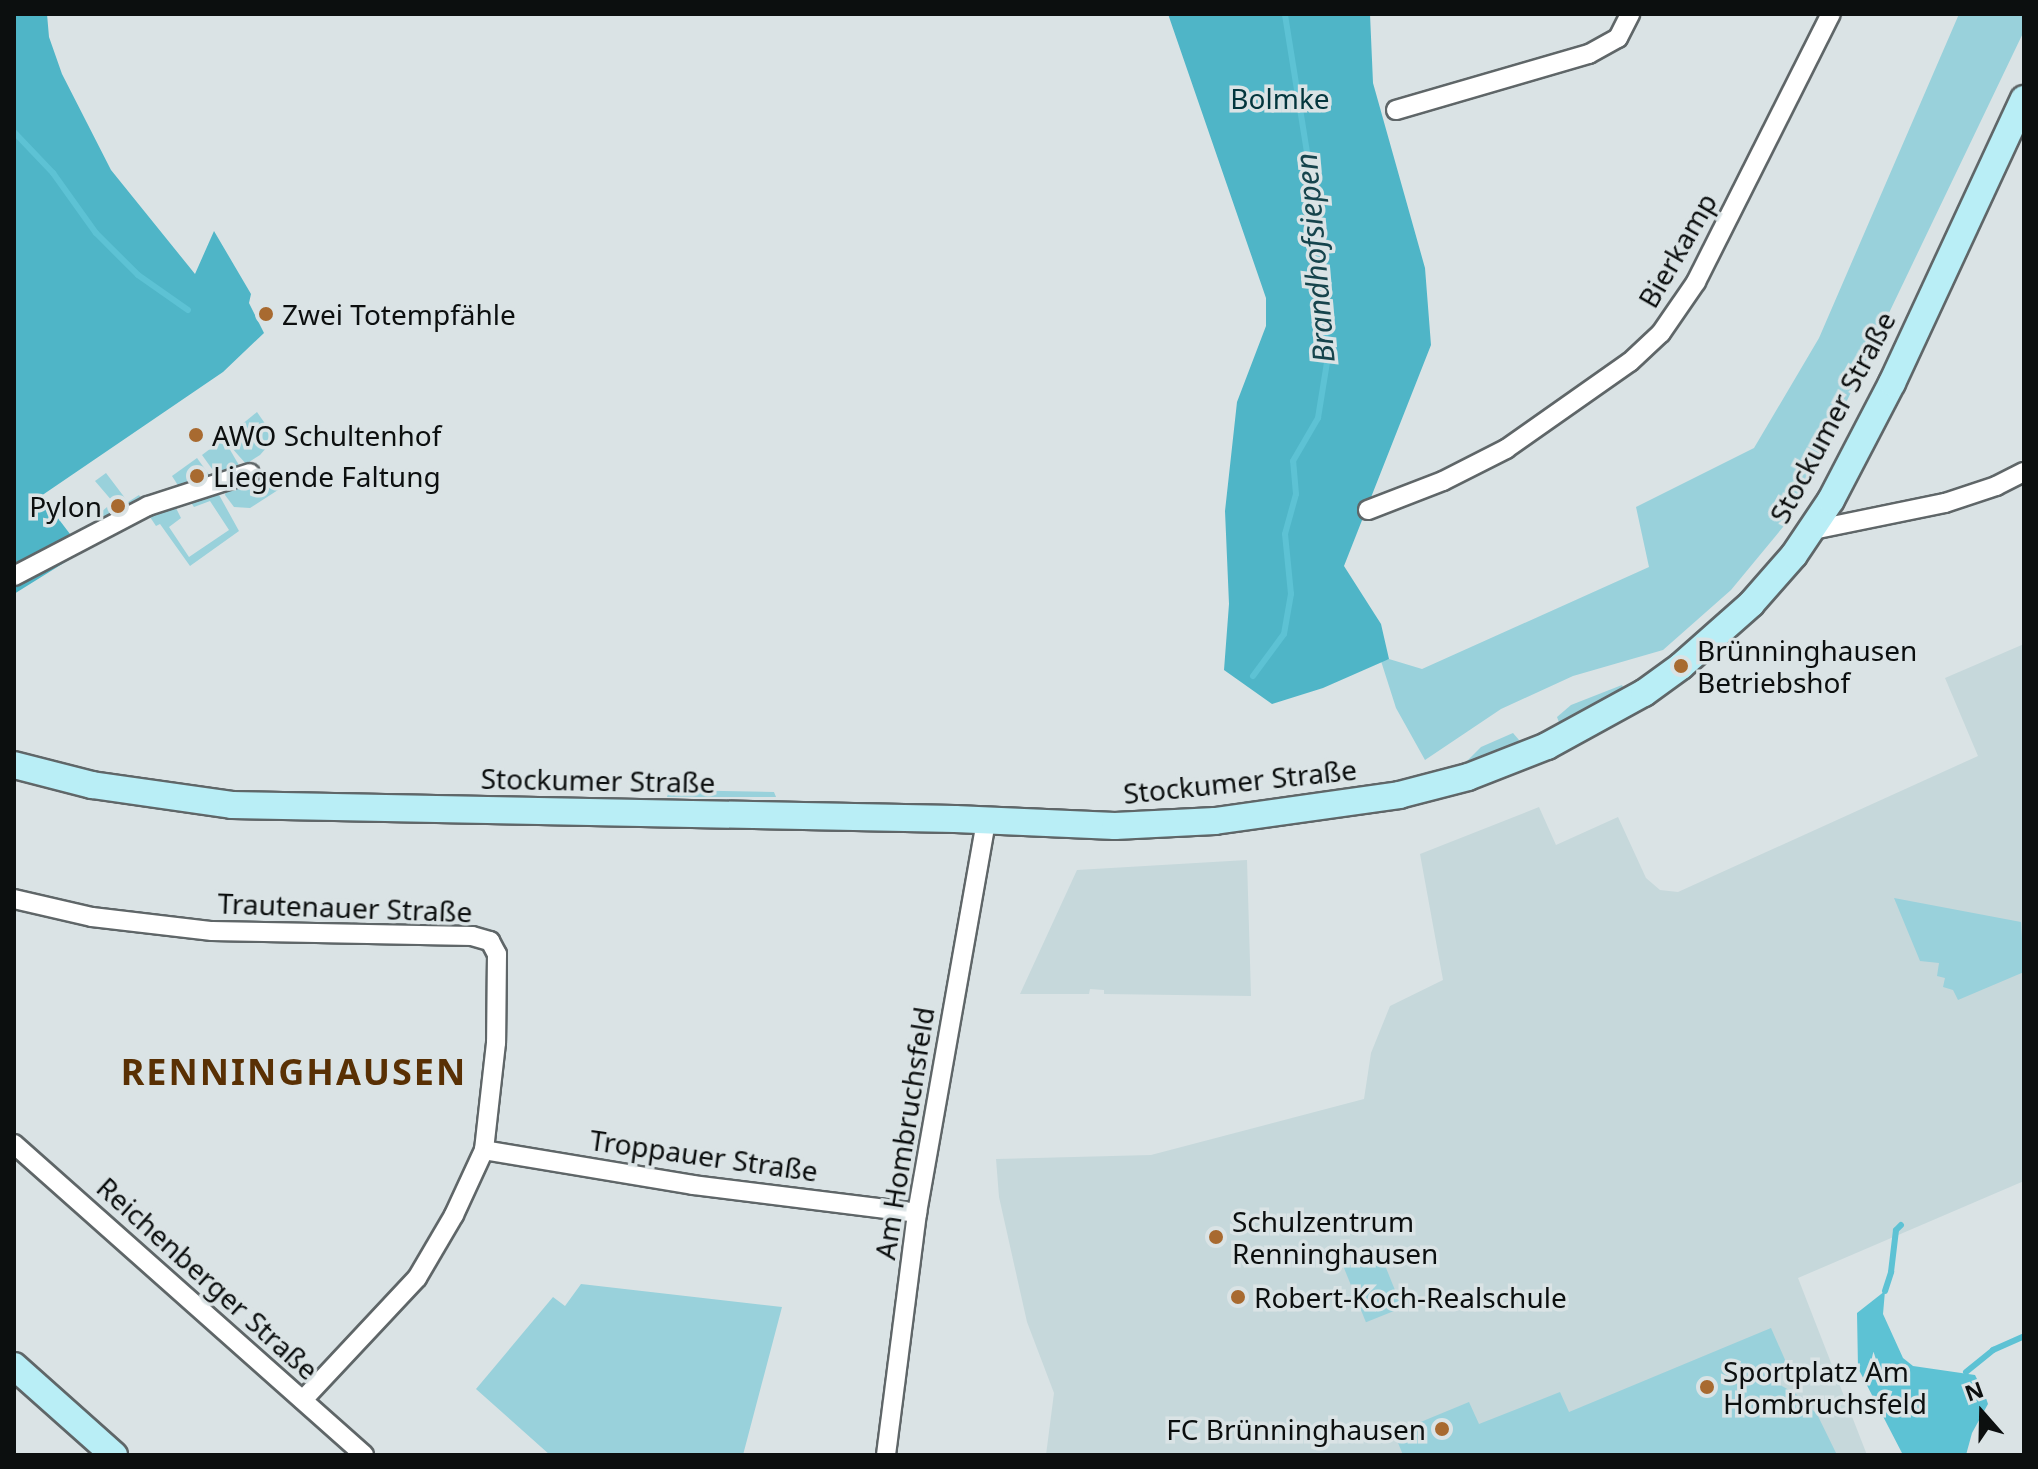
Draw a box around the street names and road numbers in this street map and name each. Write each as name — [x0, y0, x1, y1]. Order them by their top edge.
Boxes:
street label: Bierkamp — [1631, 187, 1723, 313]
street label: Stockumer Straße — [1762, 306, 1902, 528]
street label: Stockumer Straße — [1122, 752, 1358, 810]
street label: Stockumer Straße — [480, 761, 716, 799]
street label: Trautenauer Straße — [217, 886, 473, 928]
street label: Am Hombruchsfeld — [867, 1004, 941, 1262]
street label: Troppauer Straße — [588, 1122, 820, 1188]
street label: Reichenberger Straße — [90, 1170, 326, 1386]

